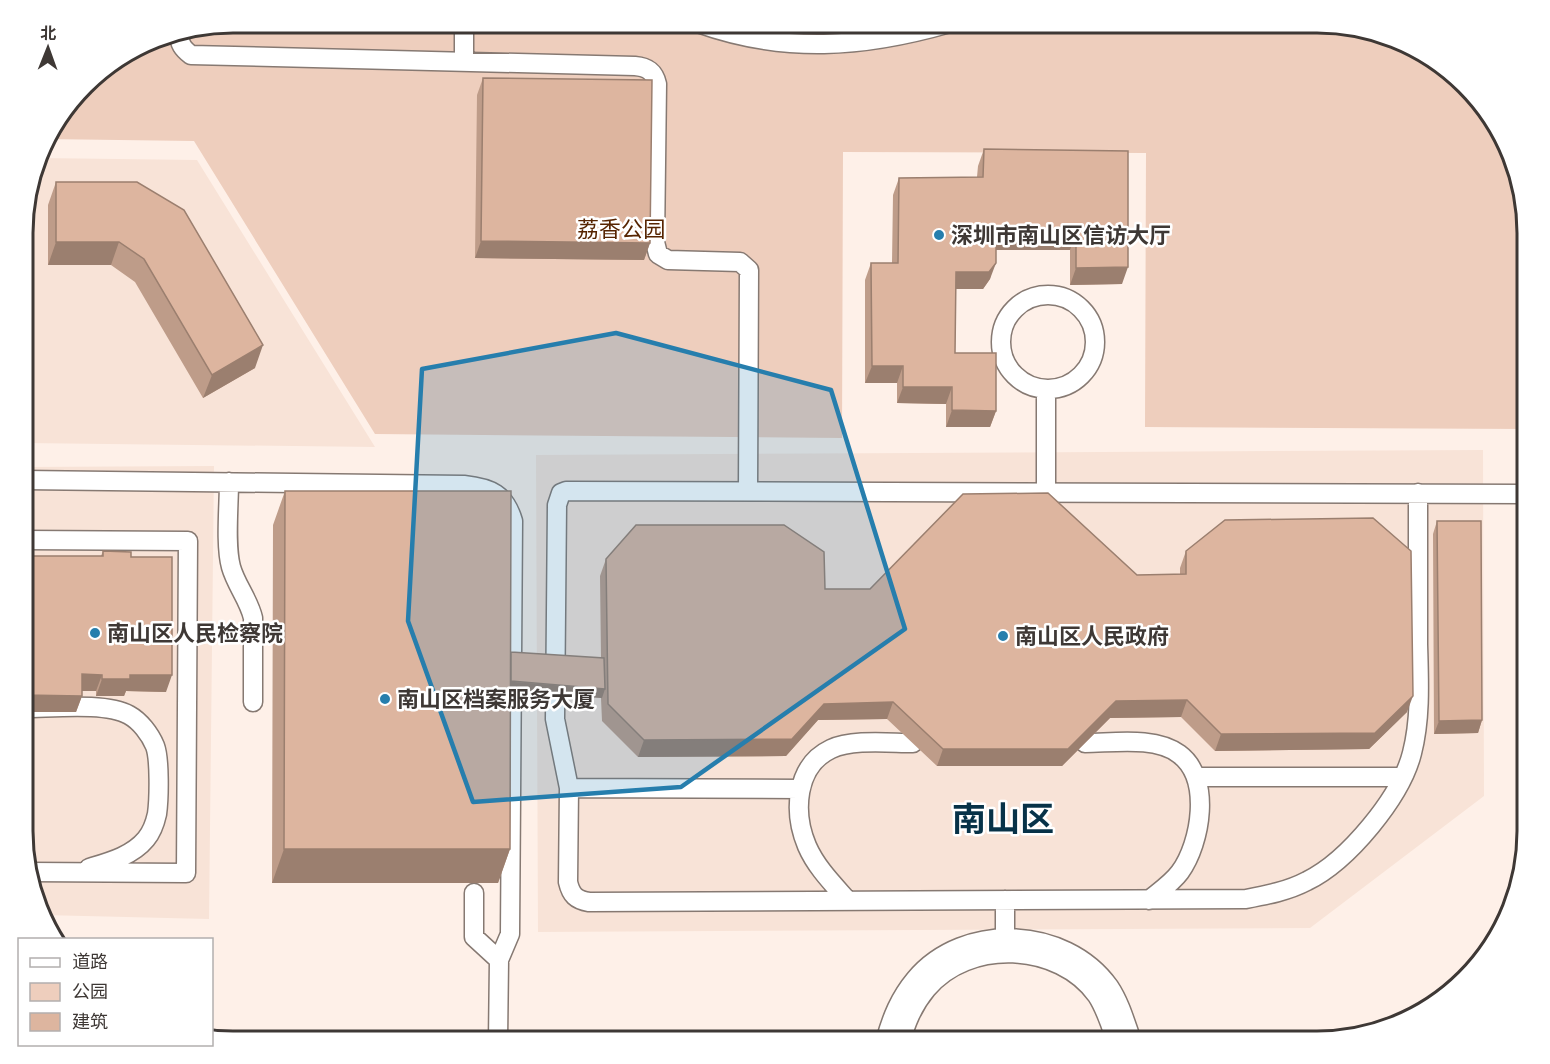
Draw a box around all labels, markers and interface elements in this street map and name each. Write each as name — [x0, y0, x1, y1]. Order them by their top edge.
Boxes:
north arrow — [18, 18, 78, 78]
text: 北 — [40, 24, 56, 43]
park label: 荔香公园 — [577, 216, 665, 243]
place label: 深圳市南山区信访大厅 — [951, 222, 1171, 249]
marker: 深圳市南山区信访大厅 — [932, 228, 946, 242]
place label: 南山区人民检察院 — [107, 620, 283, 647]
place label: 南山区人民政府 — [1015, 623, 1169, 650]
marker: 南山区人民检察院 — [88, 626, 102, 640]
marker: 南山区人民政府 — [996, 629, 1010, 643]
place label: 南山区档案服务大厦 — [397, 686, 595, 713]
marker: 南山区档案服务大厦 — [378, 692, 392, 706]
district label: 南山区 — [952, 798, 1054, 840]
legend — [18, 938, 213, 1046]
text: 道路 — [72, 951, 108, 973]
text: 公园 — [72, 981, 108, 1003]
text: 建筑 — [72, 1011, 108, 1033]

